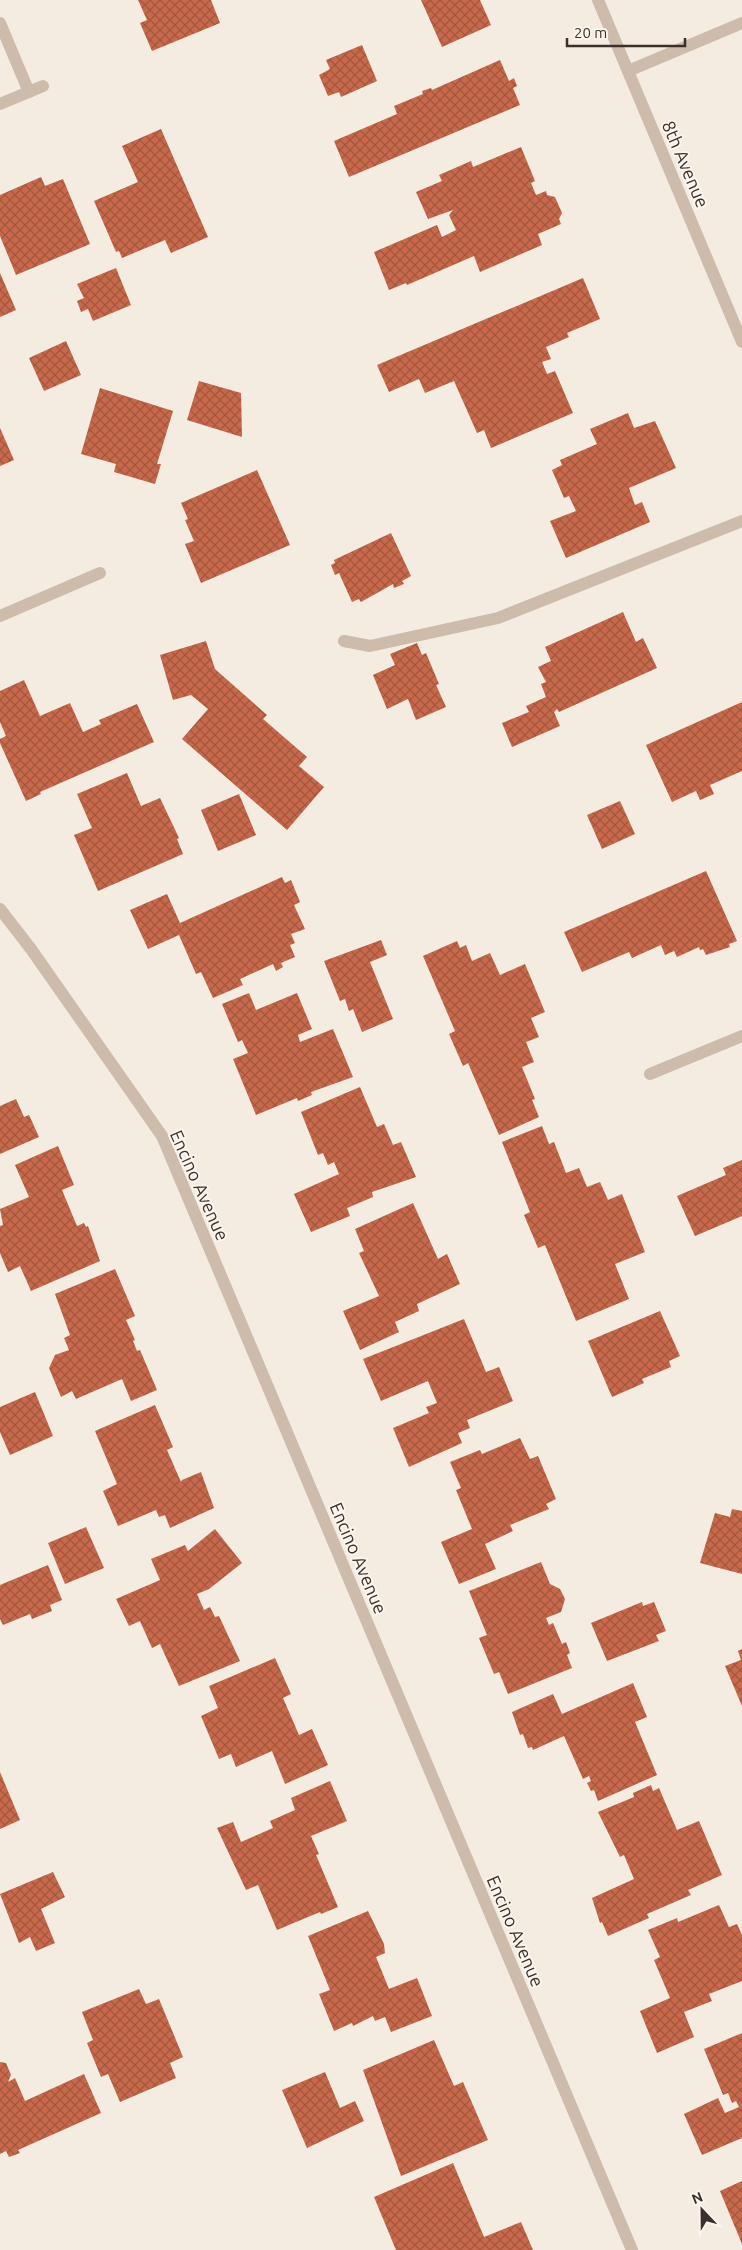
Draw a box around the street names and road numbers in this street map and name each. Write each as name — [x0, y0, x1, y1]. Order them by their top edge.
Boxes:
street label: 8th Avenue — [659, 118, 713, 210]
street label: Encino Avenue — [167, 1127, 233, 1243]
street label: Encino Avenue — [327, 1499, 391, 1617]
street label: Encino Avenue — [484, 1872, 548, 1990]

